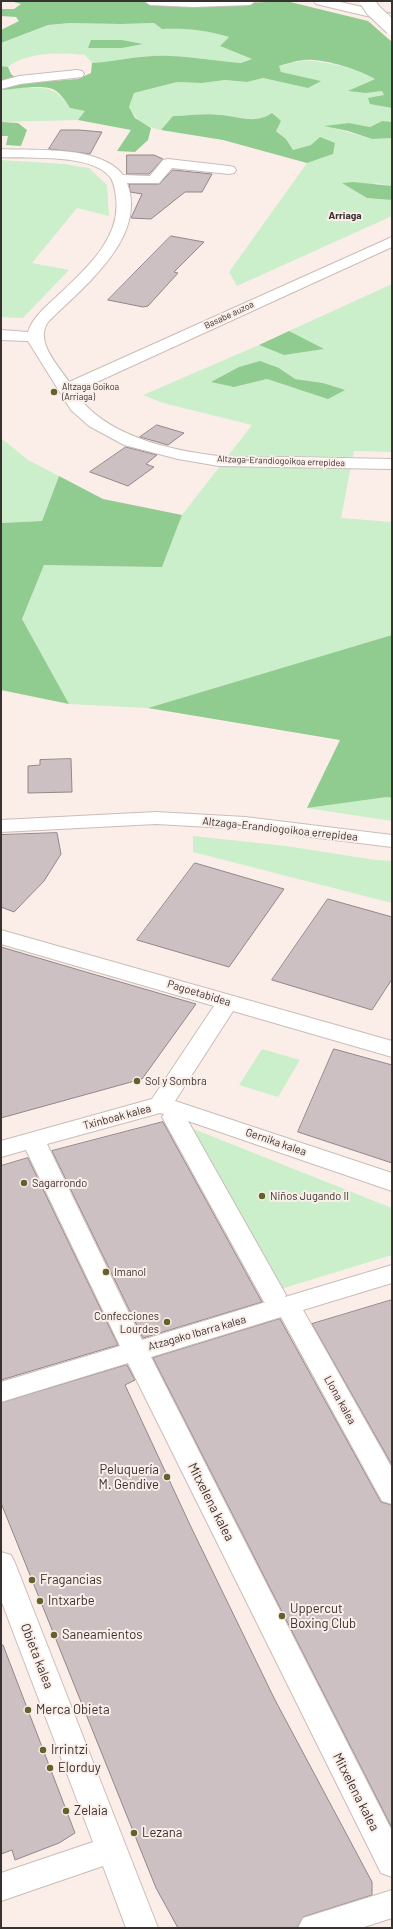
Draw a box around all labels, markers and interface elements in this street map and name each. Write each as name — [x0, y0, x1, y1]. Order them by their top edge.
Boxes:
district label: Arriaga — [328, 210, 362, 222]
street label: Basabe auzoa — [202, 299, 256, 331]
place label: Altzaga Goikoa (Arriaga) — [62, 382, 119, 403]
marker: Altzaga Goikoa (Arriaga) — [49, 387, 59, 397]
street label: Altzaga-Erandiogoikoa errepidea — [217, 453, 345, 469]
street label: Altzaga-Erandiogoikoa errepidea — [202, 814, 358, 844]
street label: Pagoetabidea — [166, 977, 232, 1009]
place label: Sol y Sombra — [145, 1074, 207, 1088]
marker: Sol y Sombra — [132, 1076, 142, 1086]
street label: Txinboak kalea — [81, 1102, 153, 1132]
street label: Gernika kalea — [244, 1125, 308, 1159]
place label: Sagarrondo — [32, 1176, 87, 1190]
marker: Sagarrondo — [19, 1178, 29, 1188]
place label: Niños Jugando II — [270, 1189, 349, 1203]
marker: Niños Jugando II — [257, 1191, 267, 1201]
place label: Imanol — [114, 1265, 146, 1279]
marker: Imanol — [101, 1267, 111, 1277]
place label: Confecciones Lourdes — [94, 1309, 159, 1335]
street label: Atzagako Ibarra kalea — [146, 1313, 248, 1353]
marker: Confecciones Lourdes — [162, 1317, 172, 1327]
street label: Llona kalea — [321, 1373, 359, 1427]
street label: Mitxelena kalea — [185, 1460, 237, 1544]
place label: Peluquería M. Gendive — [98, 1462, 159, 1493]
marker: Peluquería M. Gendive — [162, 1472, 172, 1482]
place label: Fragancias — [40, 1572, 102, 1588]
marker: Fragancias — [27, 1575, 37, 1585]
place label: Intxarbe — [48, 1593, 95, 1609]
marker: Intxarbe — [35, 1596, 45, 1606]
place label: Uppercut Boxing Club — [290, 1601, 356, 1632]
marker: Uppercut Boxing Club — [277, 1611, 287, 1621]
street label: Obieta kalea — [17, 1621, 57, 1691]
place label: Saneamientos — [62, 1627, 143, 1643]
marker: Saneamientos — [49, 1630, 59, 1640]
place label: Merca Obieta — [36, 1702, 110, 1718]
marker: Merca Obieta — [23, 1705, 33, 1715]
place label: Irrintzi — [51, 1742, 88, 1758]
marker: Irrintzi — [38, 1745, 48, 1755]
street label: Mitxelena kalea — [330, 1750, 382, 1834]
place label: Elorduy — [58, 1760, 101, 1776]
marker: Elorduy — [45, 1763, 55, 1773]
place label: Zelaia — [74, 1803, 108, 1819]
marker: Zelaia — [61, 1806, 71, 1816]
place label: Lezana — [142, 1825, 182, 1841]
marker: Lezana — [129, 1828, 139, 1838]

